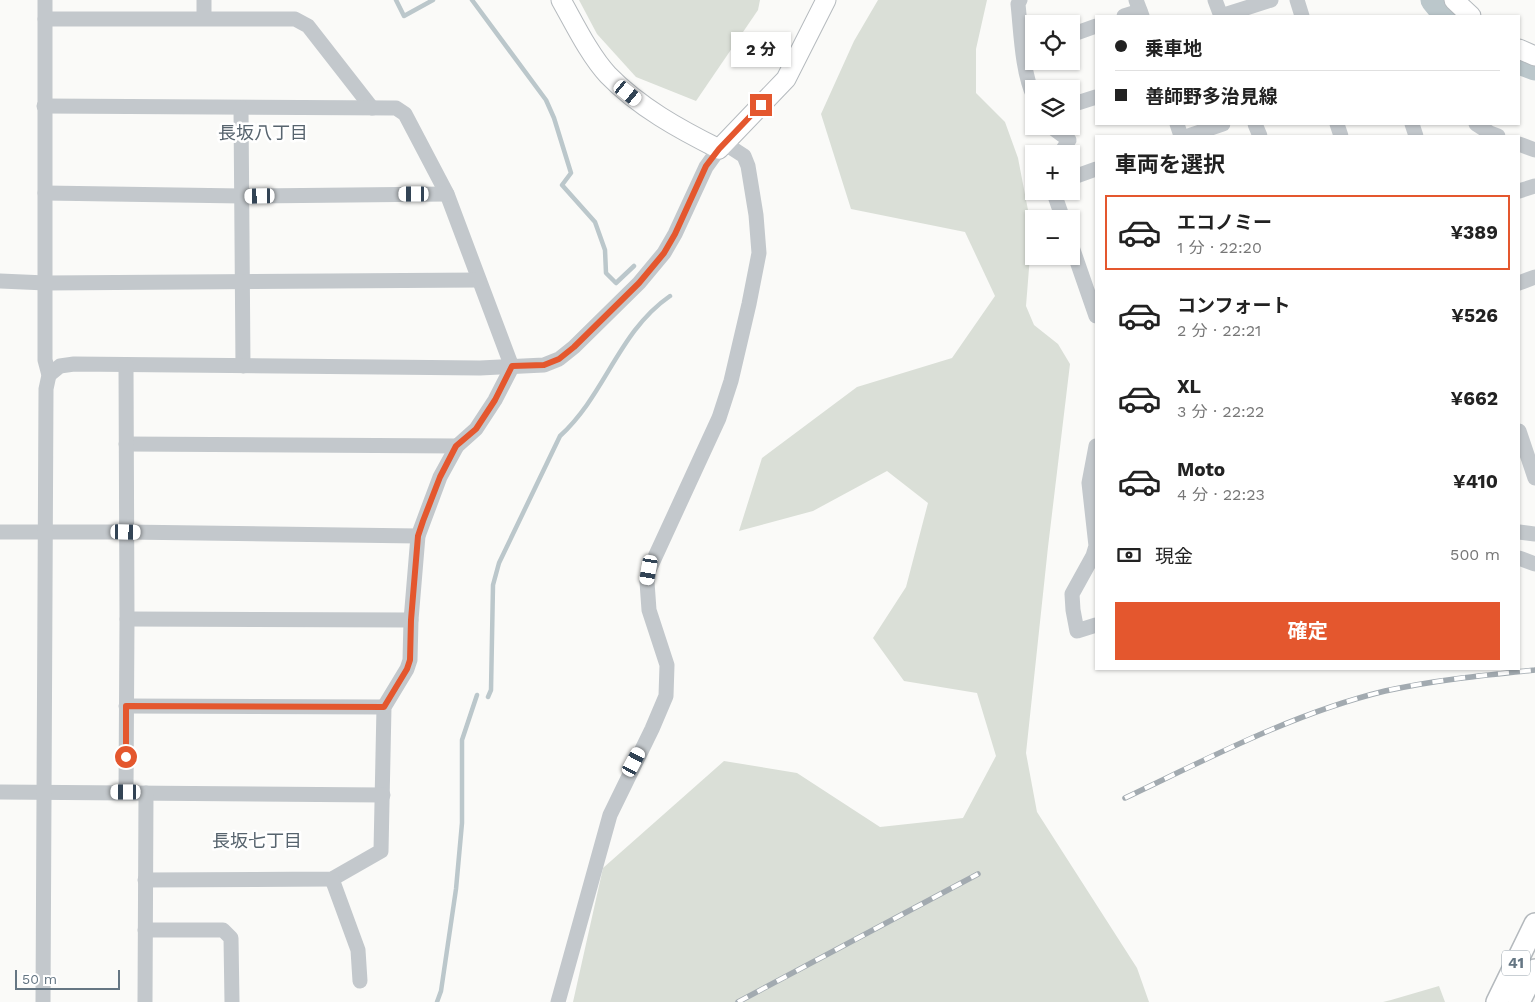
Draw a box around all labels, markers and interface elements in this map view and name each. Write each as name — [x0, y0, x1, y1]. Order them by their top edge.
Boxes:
map controls — [1025, 15, 1080, 265]
button: locate — [1025, 15, 1080, 70]
callout: 2 分 — [731, 32, 791, 68]
text: 乗車地 — [1145, 37, 1202, 60]
text: 2 分 — [746, 40, 776, 59]
car — [611, 78, 644, 108]
button: layers — [1025, 80, 1080, 135]
text: 善師野多治見線 — [1145, 85, 1278, 108]
route end — [750, 94, 772, 116]
district label: 長坂八丁目 — [218, 122, 308, 143]
button: + — [1025, 145, 1080, 200]
text: 車両を選択 — [1115, 152, 1225, 177]
car — [399, 187, 429, 202]
car — [244, 188, 275, 204]
button: − — [1025, 210, 1080, 265]
icon: car — [1117, 210, 1162, 255]
text: エコノミー — [1177, 211, 1272, 234]
text: ¥389 — [1450, 221, 1498, 244]
text: 1 分 · 22:20 — [1177, 238, 1262, 257]
icon: car — [1117, 293, 1162, 338]
text: コンフォート — [1177, 294, 1290, 317]
text: ¥526 — [1451, 304, 1498, 327]
text: 2 分 · 22:21 — [1177, 321, 1261, 340]
text: XL — [1177, 375, 1201, 398]
icon: car — [1117, 376, 1162, 421]
text: ¥662 — [1451, 387, 1498, 410]
text: 3 分 · 22:22 — [1177, 402, 1264, 421]
text: Moto — [1177, 458, 1225, 481]
icon: car — [1117, 459, 1162, 504]
text: ¥410 — [1453, 470, 1498, 493]
text: 4 分 · 22:23 — [1177, 485, 1265, 504]
car — [110, 524, 141, 540]
icon: cash — [1115, 541, 1143, 569]
text: 現金 — [1155, 545, 1193, 568]
text: 500 m — [1450, 545, 1500, 564]
car — [639, 554, 658, 586]
button: 確定 — [1115, 602, 1500, 660]
car — [620, 745, 647, 779]
route start — [115, 746, 137, 768]
car — [111, 785, 141, 800]
district label: 長坂七丁目 — [212, 830, 302, 851]
road number: 41 — [1502, 950, 1530, 976]
scale bar — [15, 967, 120, 990]
text: 50 m — [22, 971, 57, 987]

